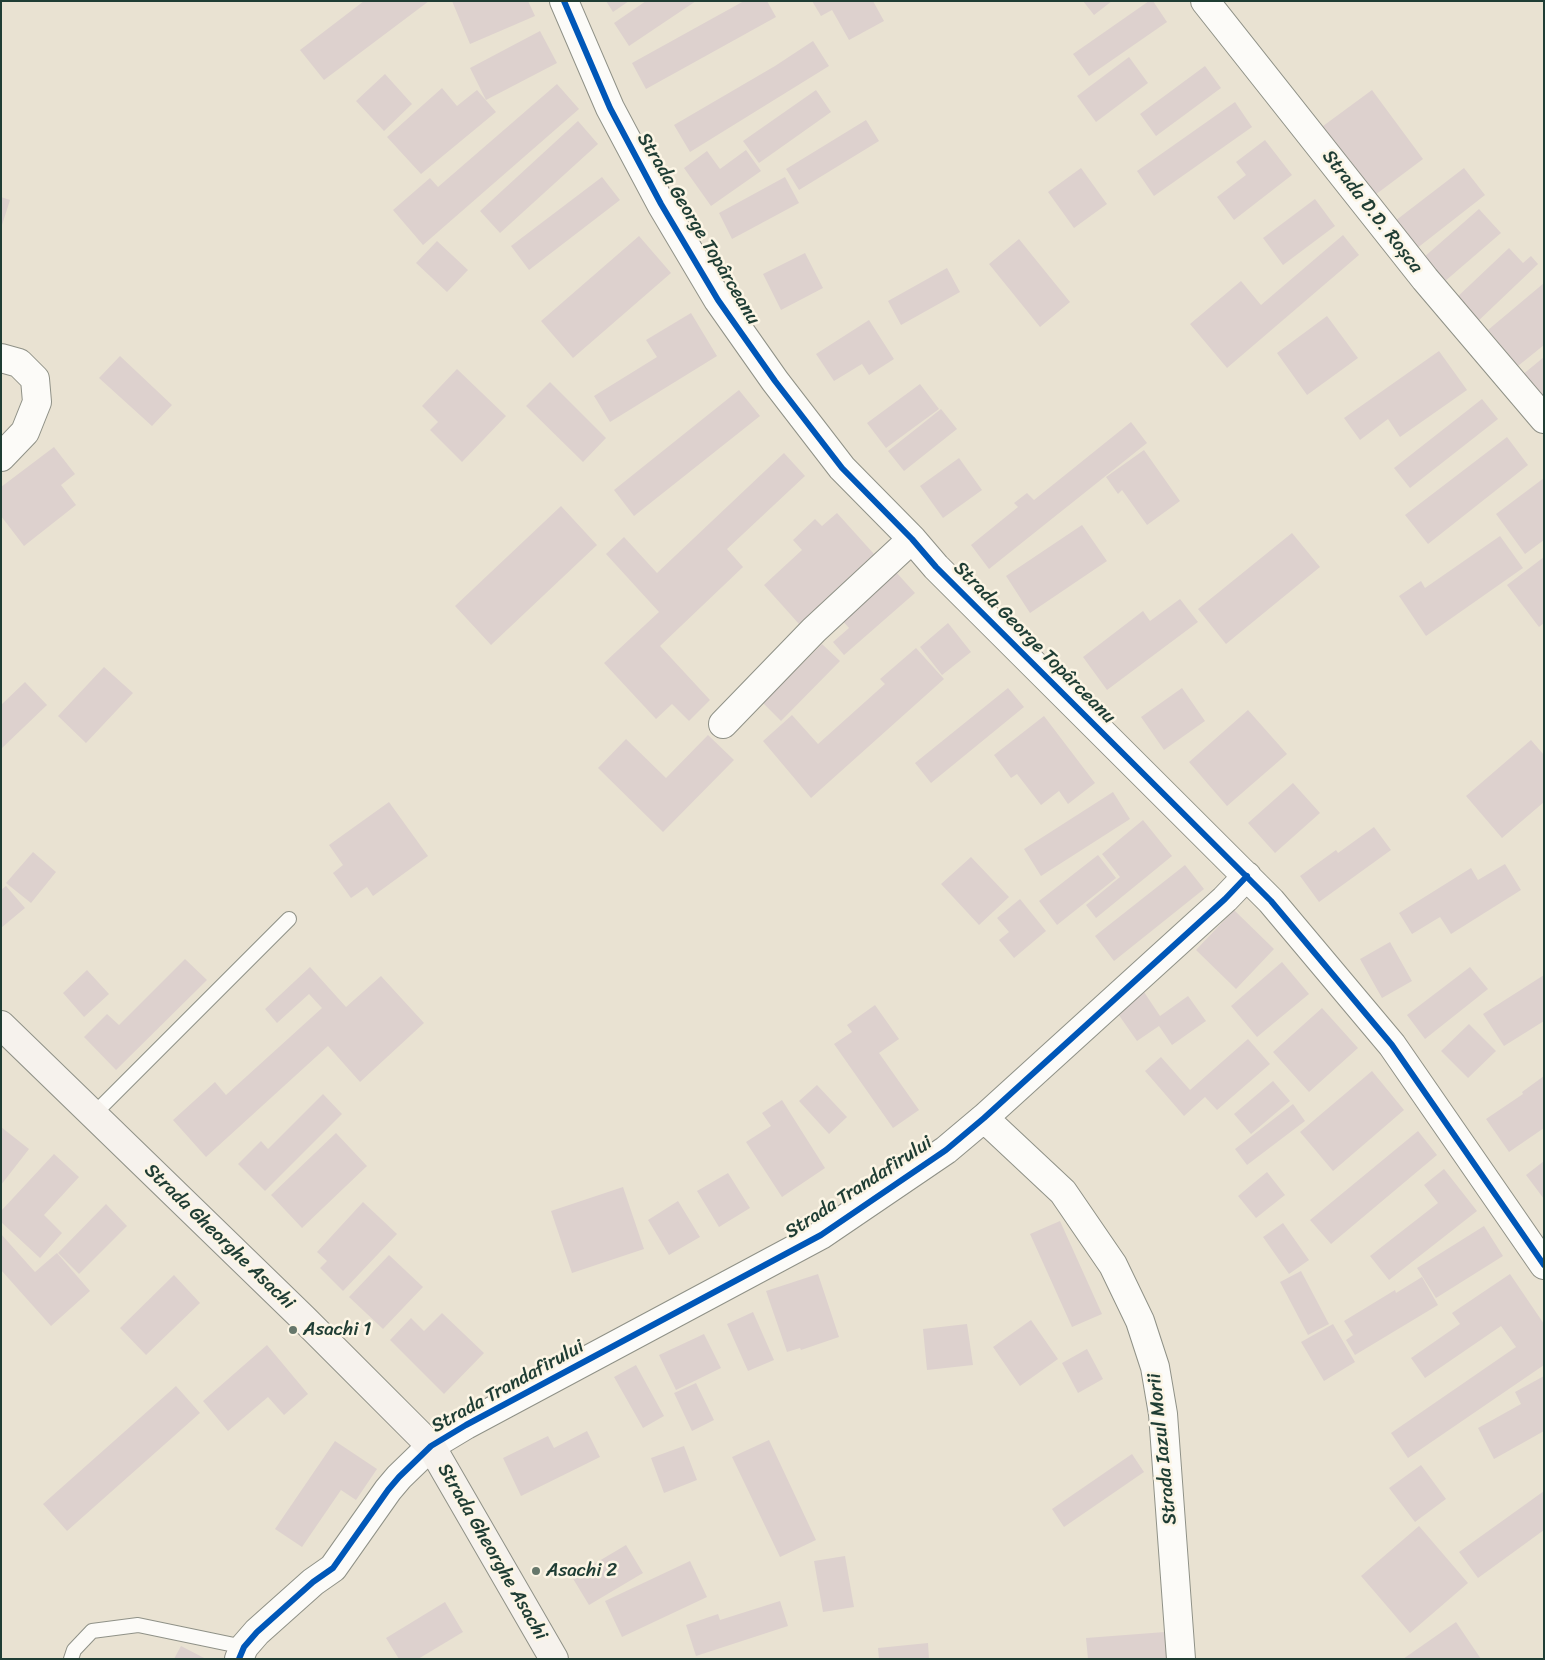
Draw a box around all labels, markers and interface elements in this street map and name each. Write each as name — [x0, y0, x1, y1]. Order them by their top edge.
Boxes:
street label: Strada George Topârceanu — [632, 129, 764, 329]
street label: Strada D.D. Roșca — [1317, 146, 1427, 278]
street label: Strada George Topârceanu — [948, 557, 1120, 729]
street label: Strada Trandafirului — [781, 1132, 937, 1244]
street label: Strada Gheorghe Asachi — [139, 1159, 299, 1315]
place label: Asachi 1 — [303, 1319, 372, 1341]
marker: Asachi 1 — [287, 1324, 299, 1336]
street label: Strada Trandafirului — [428, 1336, 588, 1438]
street label: Strada Iazul Morii — [1144, 1372, 1182, 1526]
street label: Strada Gheorghe Asachi — [432, 1460, 552, 1644]
place label: Asachi 2 — [546, 1560, 617, 1582]
marker: Asachi 2 — [530, 1565, 542, 1577]

